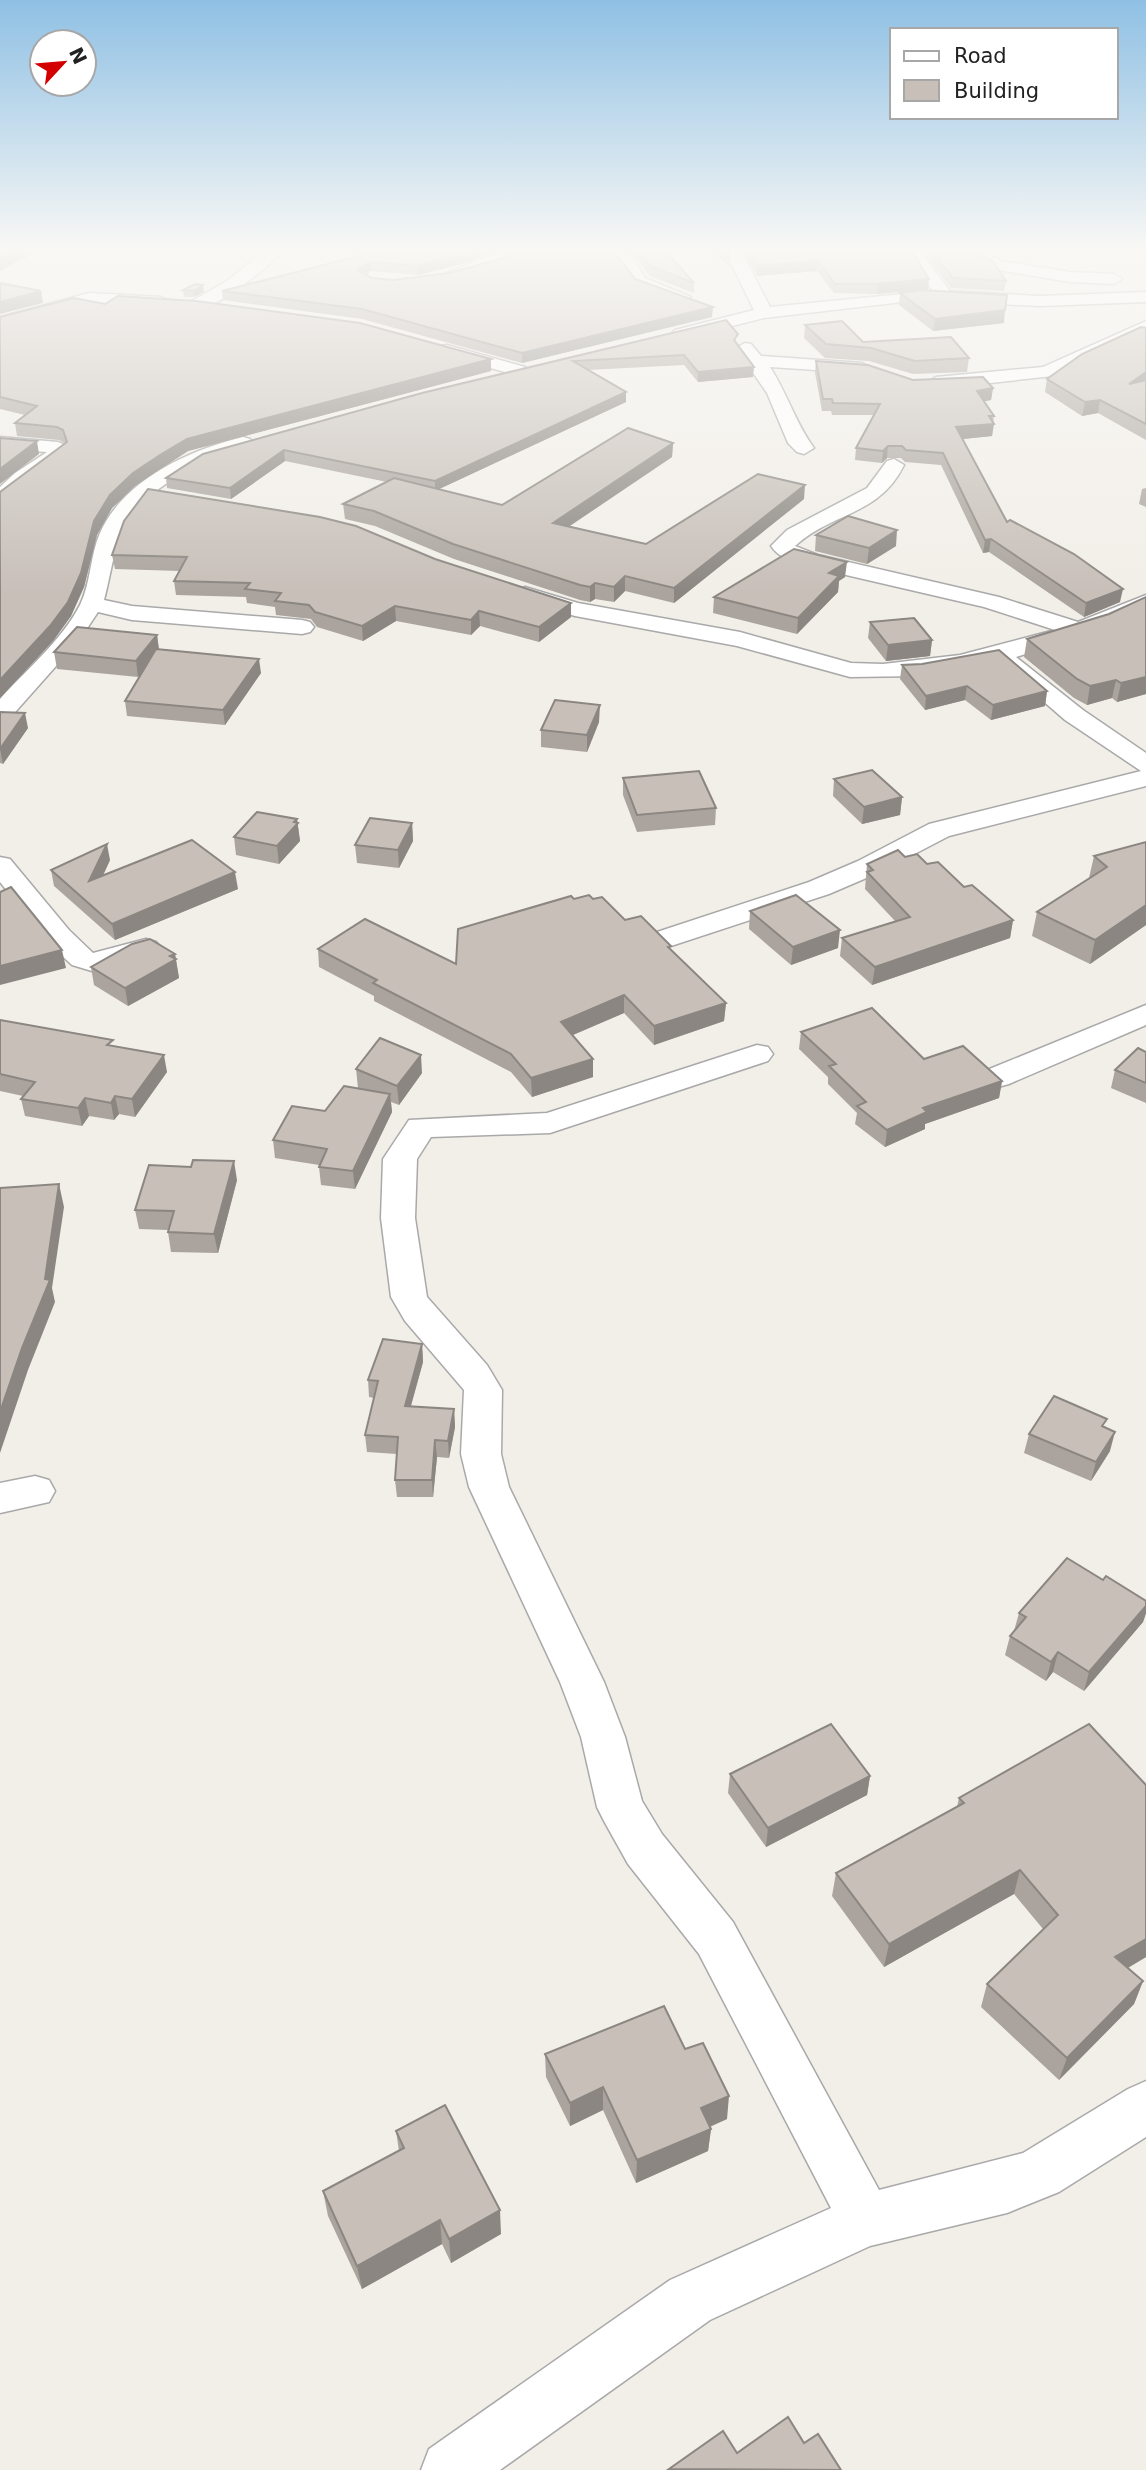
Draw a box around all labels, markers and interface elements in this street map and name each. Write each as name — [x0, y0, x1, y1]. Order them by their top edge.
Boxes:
north arrow — [28, 28, 98, 98]
legend — [890, 28, 1118, 119]
text: N — [65, 44, 92, 68]
text: Road — [954, 44, 1007, 68]
text: Building — [954, 79, 1039, 103]

